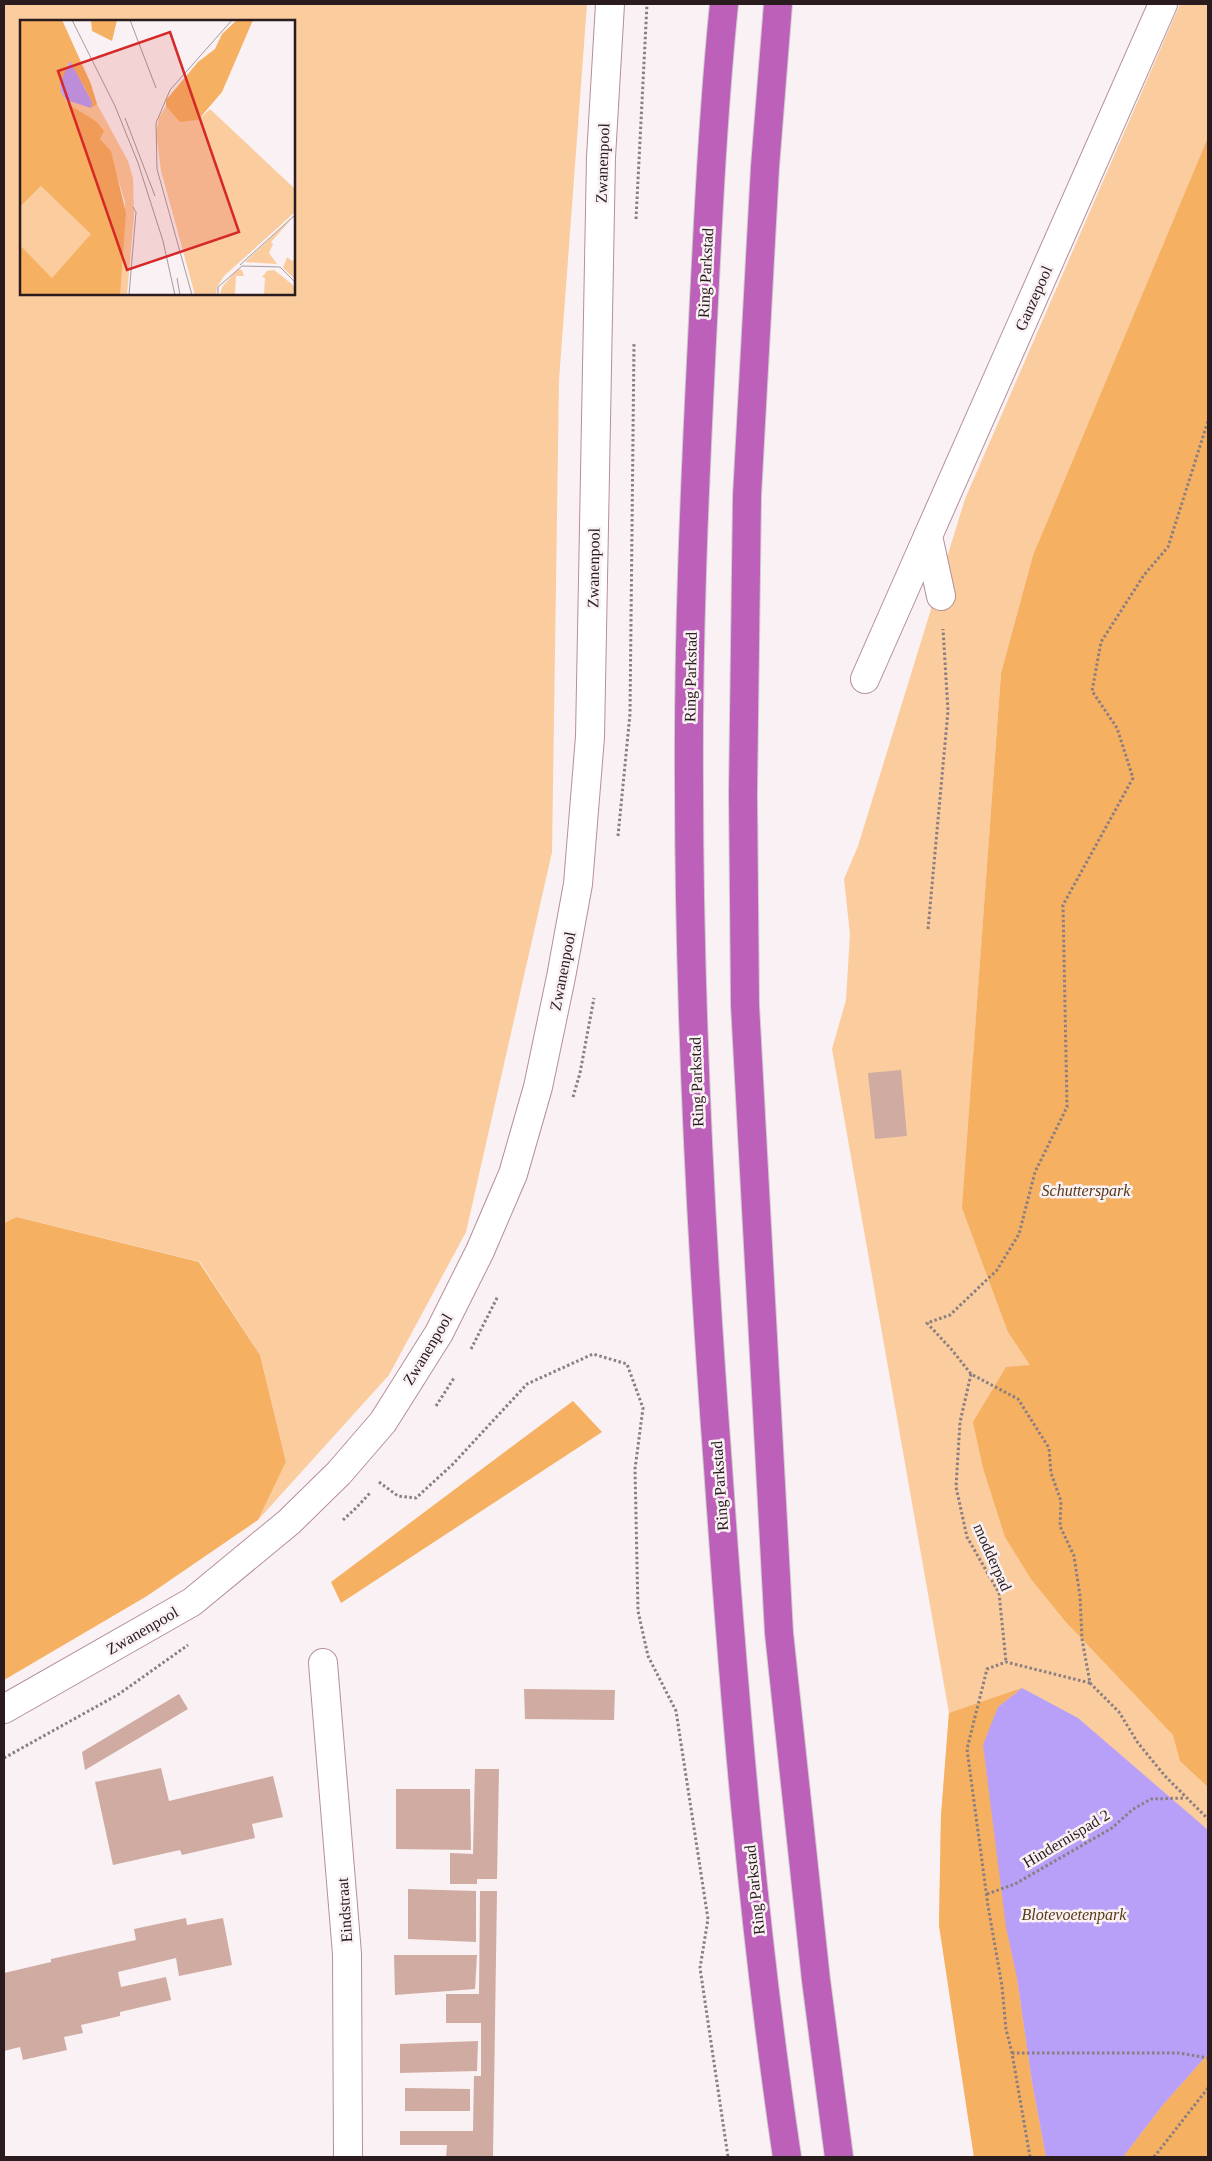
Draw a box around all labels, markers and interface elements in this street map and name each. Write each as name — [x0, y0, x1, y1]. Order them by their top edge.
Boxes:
inset map — [20, 20, 295, 295]
street label: Zwanenpool — [593, 122, 613, 203]
street label: Ring Parkstad — [695, 228, 717, 319]
street label: Ganzepool — [1012, 263, 1056, 334]
street label: Zwanenpool — [584, 527, 604, 608]
street label: Ring Parkstad — [681, 632, 701, 722]
street label: Zwanenpool — [547, 930, 580, 1012]
street label: Ring Parkstad — [686, 1037, 708, 1127]
park label: Schutterspark — [1042, 1182, 1131, 1200]
street label: Zwanenpool — [400, 1310, 456, 1388]
street label: Ring Parkstad — [708, 1440, 732, 1532]
street label: modderpad — [969, 1521, 1015, 1594]
street label: Zwanenpool — [103, 1603, 182, 1659]
street label: Hindernispad 2 — [1020, 1806, 1113, 1872]
street label: Ring Parkstad — [741, 1844, 769, 1936]
street label: Eindstraat — [334, 1876, 355, 1943]
park label: Blotevoetenpark — [1022, 1906, 1127, 1924]

